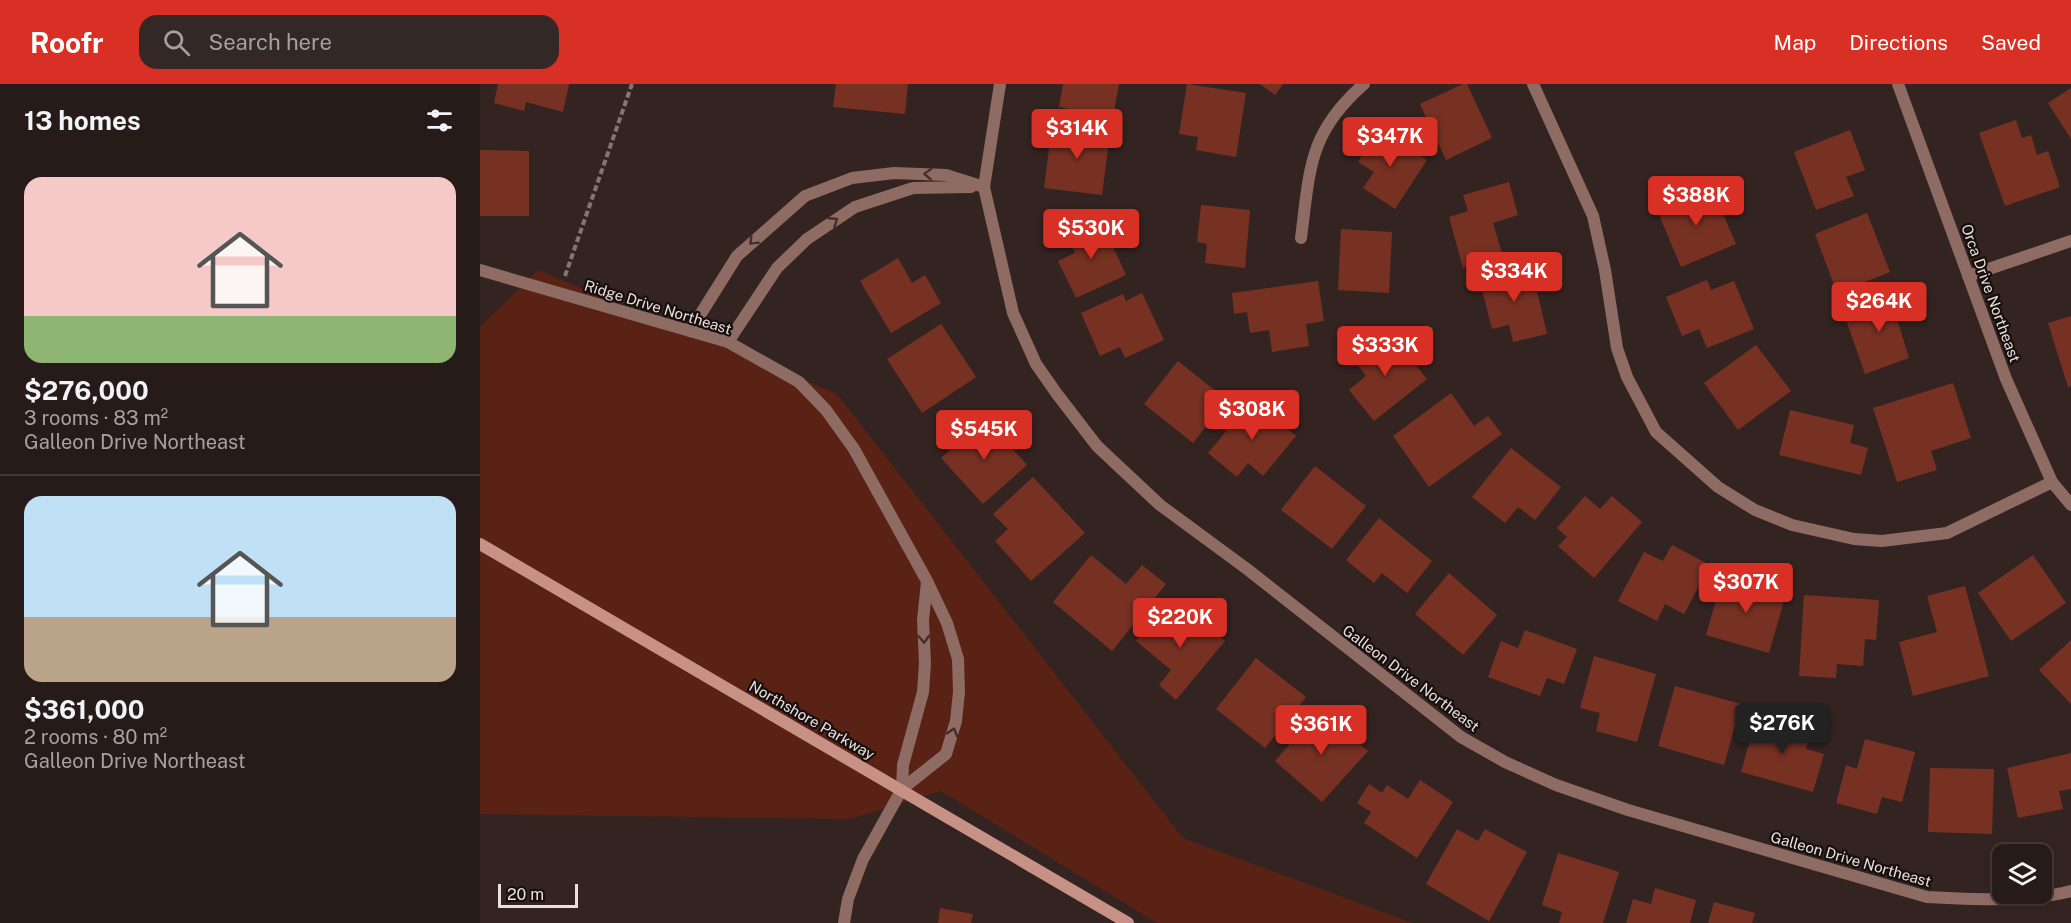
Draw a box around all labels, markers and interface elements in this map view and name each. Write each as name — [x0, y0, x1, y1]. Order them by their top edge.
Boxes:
search box — [139, 15, 559, 69]
text: Roofr — [30, 26, 103, 59]
icon: search — [160, 26, 193, 59]
text: Search here — [208, 29, 332, 55]
text: Map — [1774, 30, 1816, 55]
text: Directions — [1849, 30, 1948, 55]
text: Saved — [1981, 30, 2041, 55]
icon: filters — [423, 104, 456, 137]
text: 13 homes — [24, 105, 141, 136]
pin: $314K — [1035, 109, 1119, 160]
text: $314K — [1046, 116, 1108, 140]
pin: $347K — [1348, 117, 1432, 168]
text: $347K — [1357, 124, 1423, 148]
one-way arrow — [923, 168, 932, 181]
pin: $388K — [1654, 176, 1738, 227]
text: $388K — [1662, 183, 1730, 207]
pin: $530K — [1049, 209, 1133, 260]
icon: home — [186, 216, 294, 324]
one-way arrow — [828, 216, 838, 228]
text: $530K — [1057, 216, 1125, 240]
street label: Orca Drive Northeast — [1958, 222, 2024, 365]
one-way arrow — [749, 233, 760, 244]
pin: $334K — [1472, 252, 1556, 303]
text: $334K — [1480, 259, 1548, 283]
street label: Ridge Drive Northeast — [582, 277, 734, 338]
pin: $264K — [1837, 282, 1921, 333]
text: $264K — [1846, 289, 1912, 313]
pin: $333K — [1343, 326, 1427, 377]
text: $333K — [1351, 333, 1419, 357]
text: $276,000 — [24, 375, 149, 406]
pin: $308K — [1210, 390, 1294, 441]
text: $308K — [1218, 397, 1286, 421]
text: 3 rooms · 83 m² — [24, 406, 168, 430]
pin: $545K — [942, 410, 1026, 461]
text: $545K — [950, 417, 1018, 441]
text: Galleon Drive Northeast — [24, 430, 246, 454]
icon: home — [186, 535, 294, 643]
pin: $307K — [1704, 563, 1788, 614]
text: $307K — [1713, 570, 1779, 594]
pin: $220K — [1138, 598, 1222, 649]
text: $220K — [1147, 605, 1213, 629]
street label: Galleon Drive Northeast — [1340, 621, 1483, 735]
one-way arrow — [917, 635, 930, 644]
street label: Northshore Parkway — [746, 677, 878, 763]
text: $361,000 — [24, 694, 145, 725]
pin: $276K — [1740, 704, 1824, 755]
pin: $361K — [1279, 705, 1363, 756]
text: $276K — [1749, 711, 1815, 735]
text: $361K — [1290, 712, 1352, 736]
text: 2 rooms · 80 m² — [24, 725, 167, 749]
one-way arrow — [946, 727, 958, 738]
text: Galleon Drive Northeast — [24, 749, 246, 773]
street label: Galleon Drive Northeast — [1769, 828, 1933, 890]
map controls — [1992, 844, 2052, 904]
button: layers — [1992, 844, 2052, 904]
scale bar — [498, 881, 578, 908]
text: 20 m — [507, 885, 544, 904]

